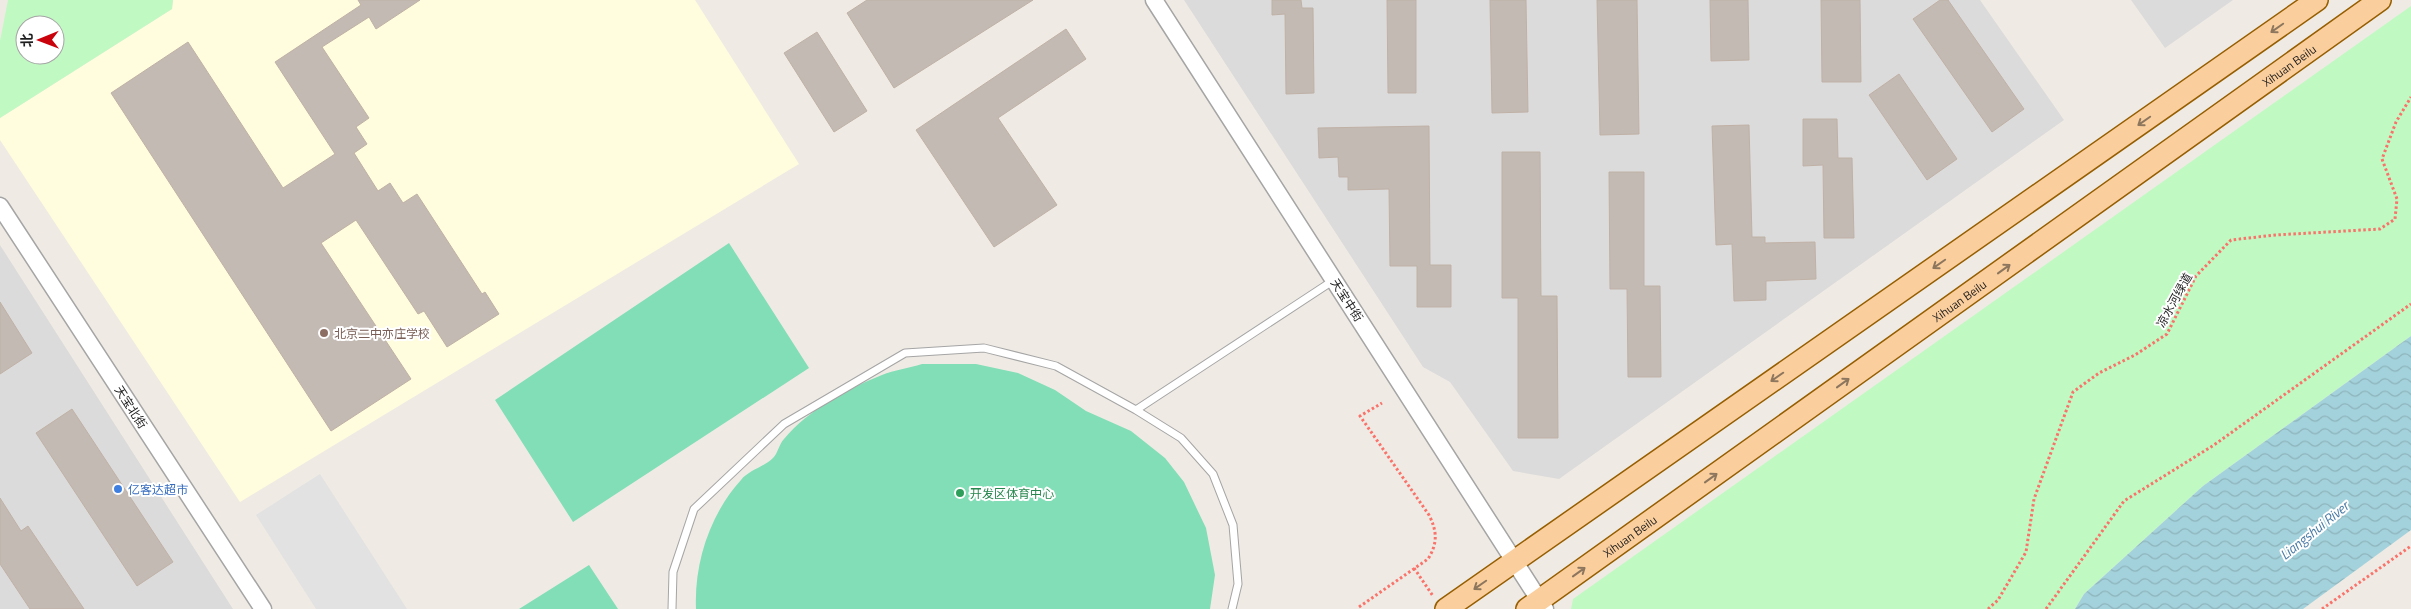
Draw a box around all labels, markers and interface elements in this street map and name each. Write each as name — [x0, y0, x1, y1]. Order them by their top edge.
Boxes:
north arrow — [15, 15, 65, 65]
one-way arrow — [2270, 23, 2284, 33]
text: 北 — [16, 33, 37, 47]
street label: Xihuan Beilu — [2258, 39, 2320, 91]
one-way arrow — [2137, 116, 2151, 126]
one-way arrow — [1932, 259, 1946, 269]
one-way arrow — [1997, 264, 2011, 274]
street label: 凉水河绿道 — [2151, 269, 2197, 331]
street label: 天宝中街 — [1326, 275, 1368, 325]
street label: Xihuan Beilu — [1928, 275, 1990, 326]
place label: 北京二中亦庄学校 — [334, 324, 430, 343]
marker: 北京二中亦庄学校 — [318, 327, 330, 339]
one-way arrow — [1770, 372, 1784, 382]
one-way arrow — [1836, 378, 1850, 388]
street label: 天宝北街 — [110, 382, 152, 432]
one-way arrow — [1704, 473, 1718, 483]
place label: 亿客达超市 — [128, 480, 188, 499]
marker: 亿客达超市 — [112, 483, 124, 495]
place label: 开发区体育中心 — [970, 484, 1054, 503]
marker: 开发区体育中心 — [954, 487, 966, 499]
water label: Liangshui River — [2275, 495, 2354, 564]
street label: Xihuan Beilu — [1599, 510, 1661, 562]
one-way arrow — [1572, 567, 1586, 577]
one-way arrow — [1473, 580, 1487, 590]

